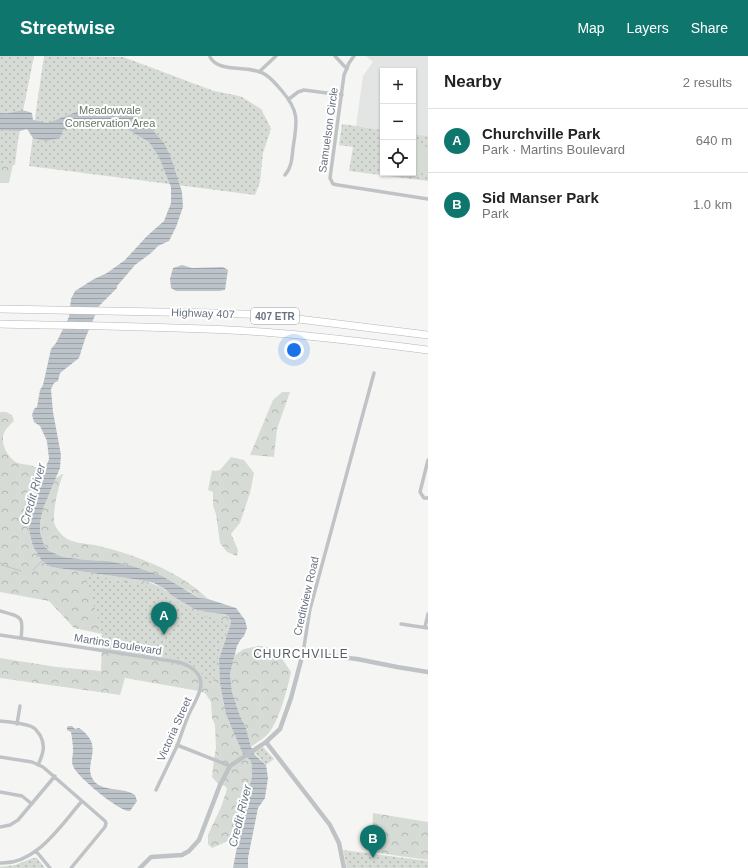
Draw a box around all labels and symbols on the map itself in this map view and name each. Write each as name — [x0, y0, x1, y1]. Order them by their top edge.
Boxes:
street label: Samuelson Circle — [316, 86, 340, 174]
park label: Meadowvale Conservation Area — [65, 104, 156, 129]
street label: Highway 407 — [171, 306, 235, 320]
road number: 407 ETR — [251, 308, 299, 324]
your location — [284, 340, 304, 360]
water label: Credit River — [18, 461, 49, 526]
street label: Creditview Road — [291, 555, 321, 637]
pin: A — [151, 602, 177, 635]
street label: Martins Boulevard — [73, 631, 163, 657]
district label: CHURCHVILLE — [253, 647, 349, 661]
street label: Victoria Street — [155, 695, 193, 763]
water label: Credit River — [226, 783, 255, 848]
pin: B — [360, 825, 386, 858]

